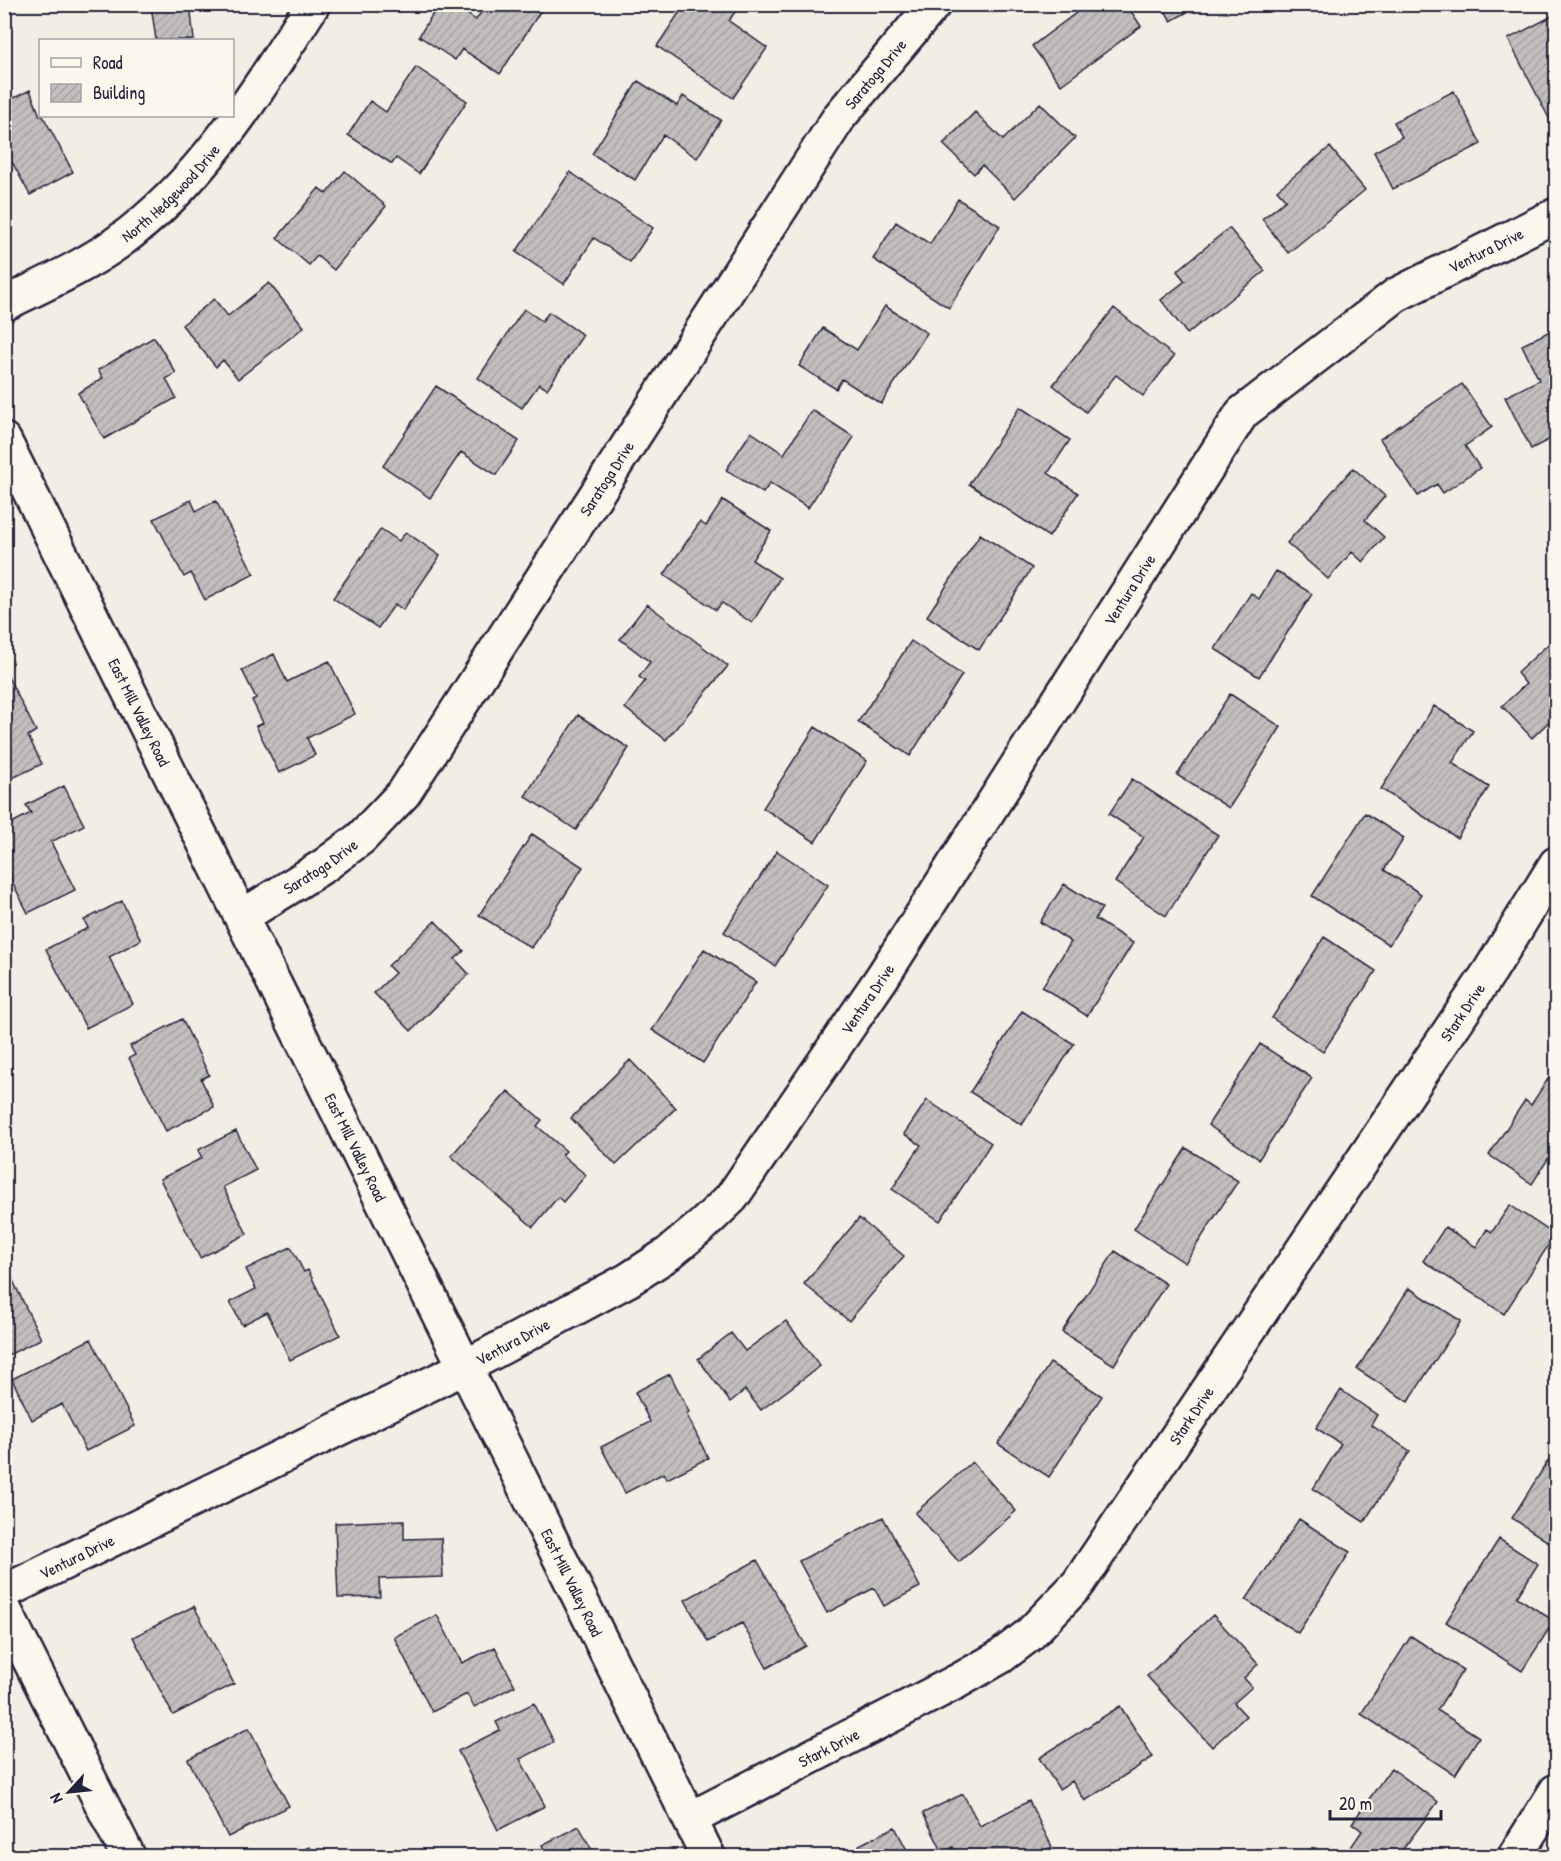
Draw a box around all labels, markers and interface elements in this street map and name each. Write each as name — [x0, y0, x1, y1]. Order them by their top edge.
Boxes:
street label: Saratoga Drive — [839, 34, 912, 114]
legend — [39, 39, 234, 117]
text: Road — [93, 50, 123, 75]
text: Building — [93, 80, 145, 105]
street label: North Hedgewood Drive — [117, 139, 225, 247]
street label: Ventura Drive — [1445, 222, 1527, 278]
street label: Saratoga Drive — [574, 436, 639, 520]
street label: Ventura Drive — [1098, 549, 1161, 630]
street label: East Mill Valley Road — [103, 655, 175, 770]
street label: Saratoga Drive — [279, 833, 363, 899]
street label: Ventura Drive — [835, 959, 899, 1039]
street label: Stark Drive — [1435, 978, 1490, 1046]
street label: East Mill Valley Road — [320, 1090, 392, 1205]
street label: Ventura Drive — [472, 1313, 554, 1370]
street label: Stark Drive — [1164, 1382, 1219, 1449]
street label: East Mill Valley Road — [536, 1525, 608, 1640]
street label: Ventura Drive — [36, 1529, 118, 1584]
street label: Stark Drive — [794, 1722, 864, 1772]
north arrow — [39, 1762, 99, 1822]
scale bar — [1330, 1783, 1441, 1821]
text: N — [44, 1790, 67, 1808]
text: 20 m — [1339, 1791, 1372, 1816]

